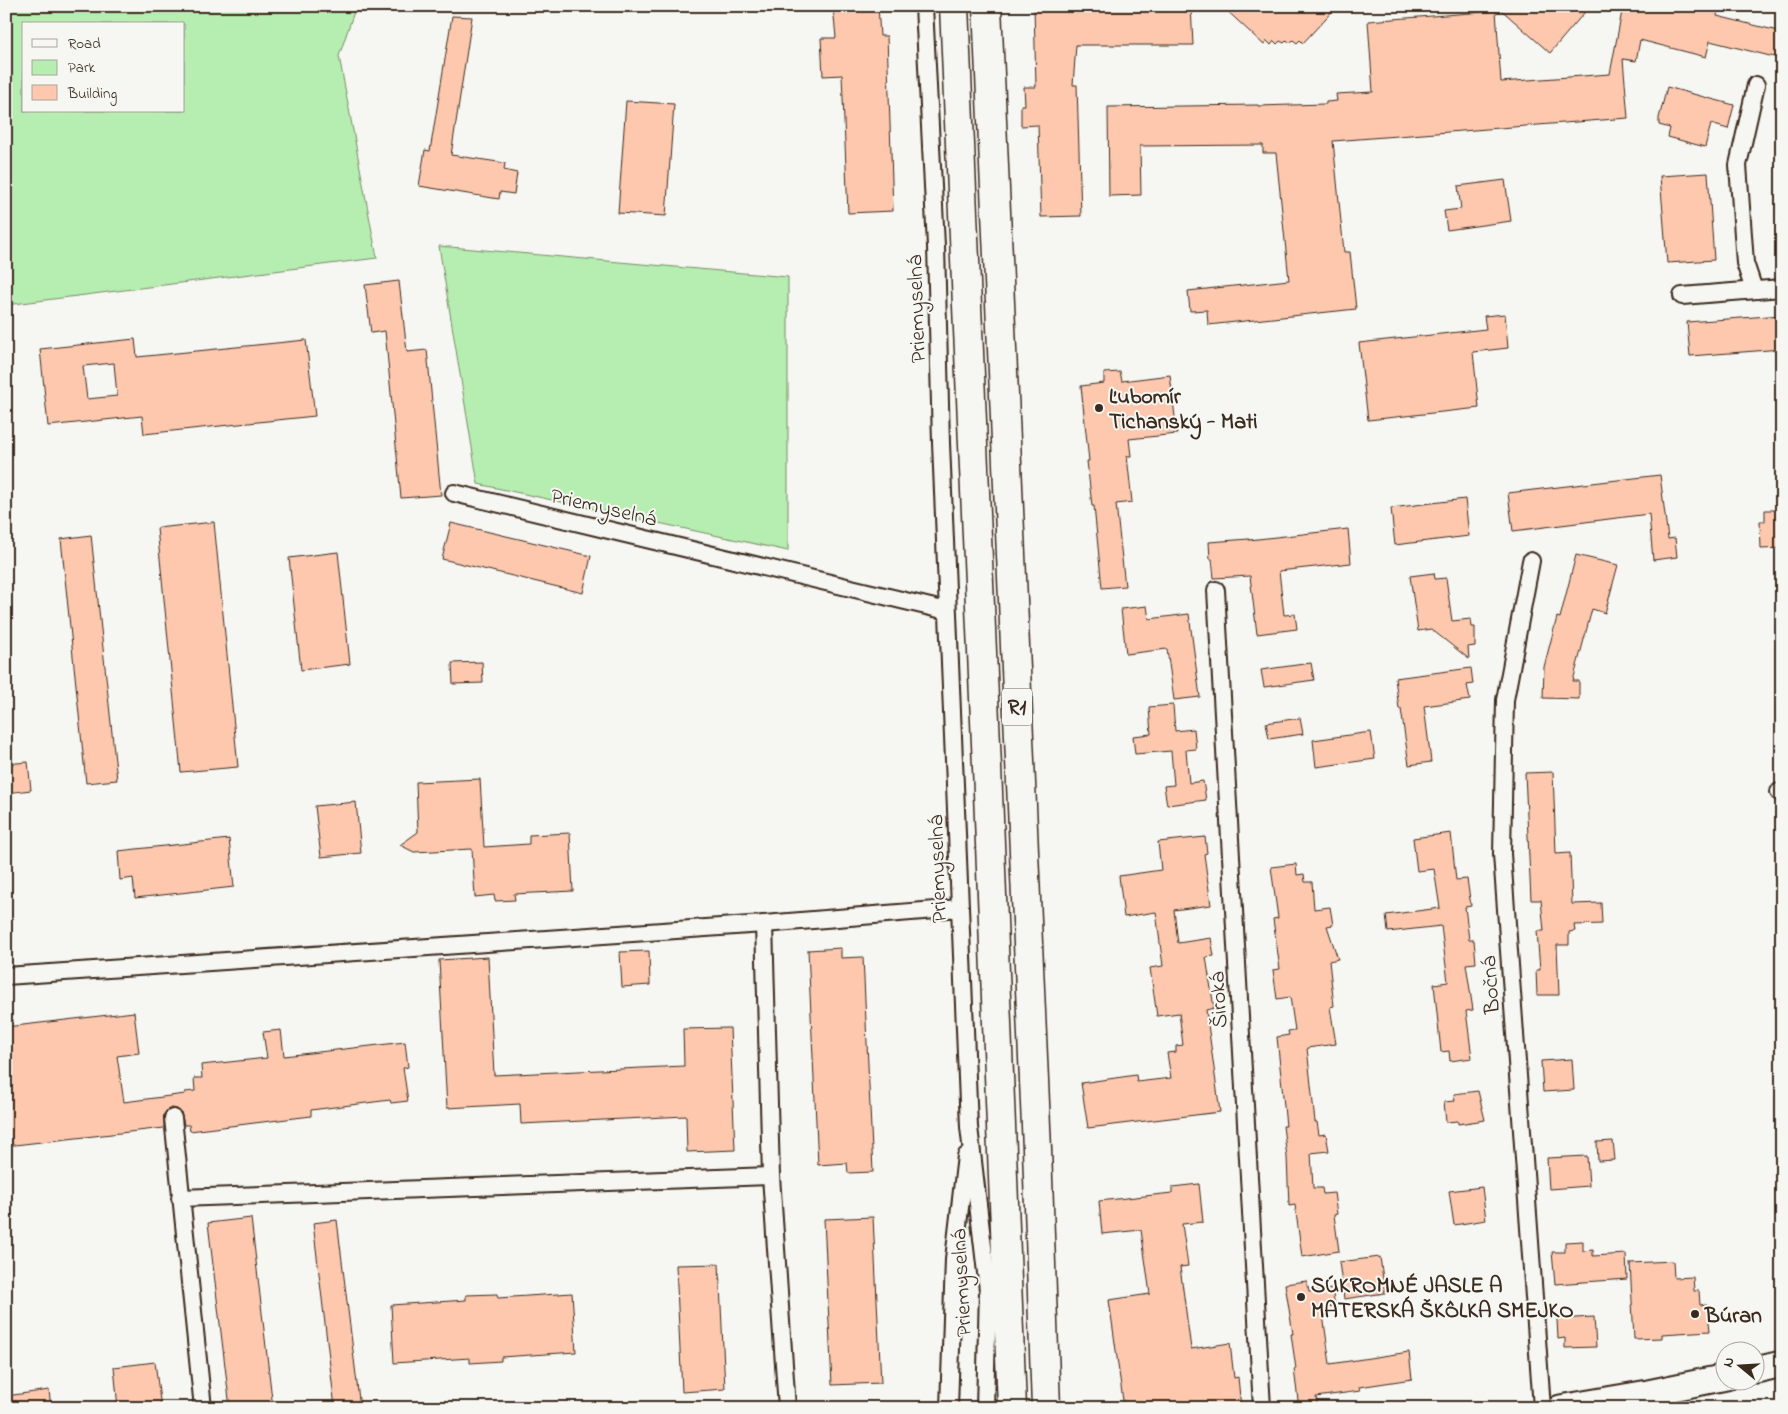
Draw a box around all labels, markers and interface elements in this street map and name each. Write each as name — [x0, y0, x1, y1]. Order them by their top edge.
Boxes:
legend — [22, 22, 185, 112]
text: Road — [68, 33, 101, 55]
text: Park — [68, 57, 96, 79]
text: Building — [67, 83, 117, 106]
street label: Priemyselná — [900, 254, 937, 363]
place label: Ľubomír Tichanský - Mati — [1109, 382, 1257, 440]
marker: Ľubomír Tichanský - Mati — [1093, 402, 1105, 414]
street label: Priemyselná — [547, 481, 660, 538]
road number: R1 — [1002, 689, 1032, 726]
street label: Priemyselná — [921, 814, 958, 923]
street label: Bočná — [1474, 955, 1510, 1016]
street label: Široká — [1203, 971, 1237, 1029]
street label: Priemyselná — [944, 1228, 983, 1338]
place label: SÚKROMNÉ JASLE A MATERSKÁ ŠKÔLKA SMEJKO — [1311, 1271, 1574, 1328]
marker: SÚKROMNÉ JASLE A MATERSKÁ ŠKÔLKA SMEJKO — [1295, 1291, 1307, 1303]
place label: Búran — [1704, 1301, 1762, 1333]
marker: Búran — [1689, 1308, 1701, 1320]
north arrow — [1716, 1342, 1766, 1392]
text: N — [1718, 1355, 1741, 1370]

